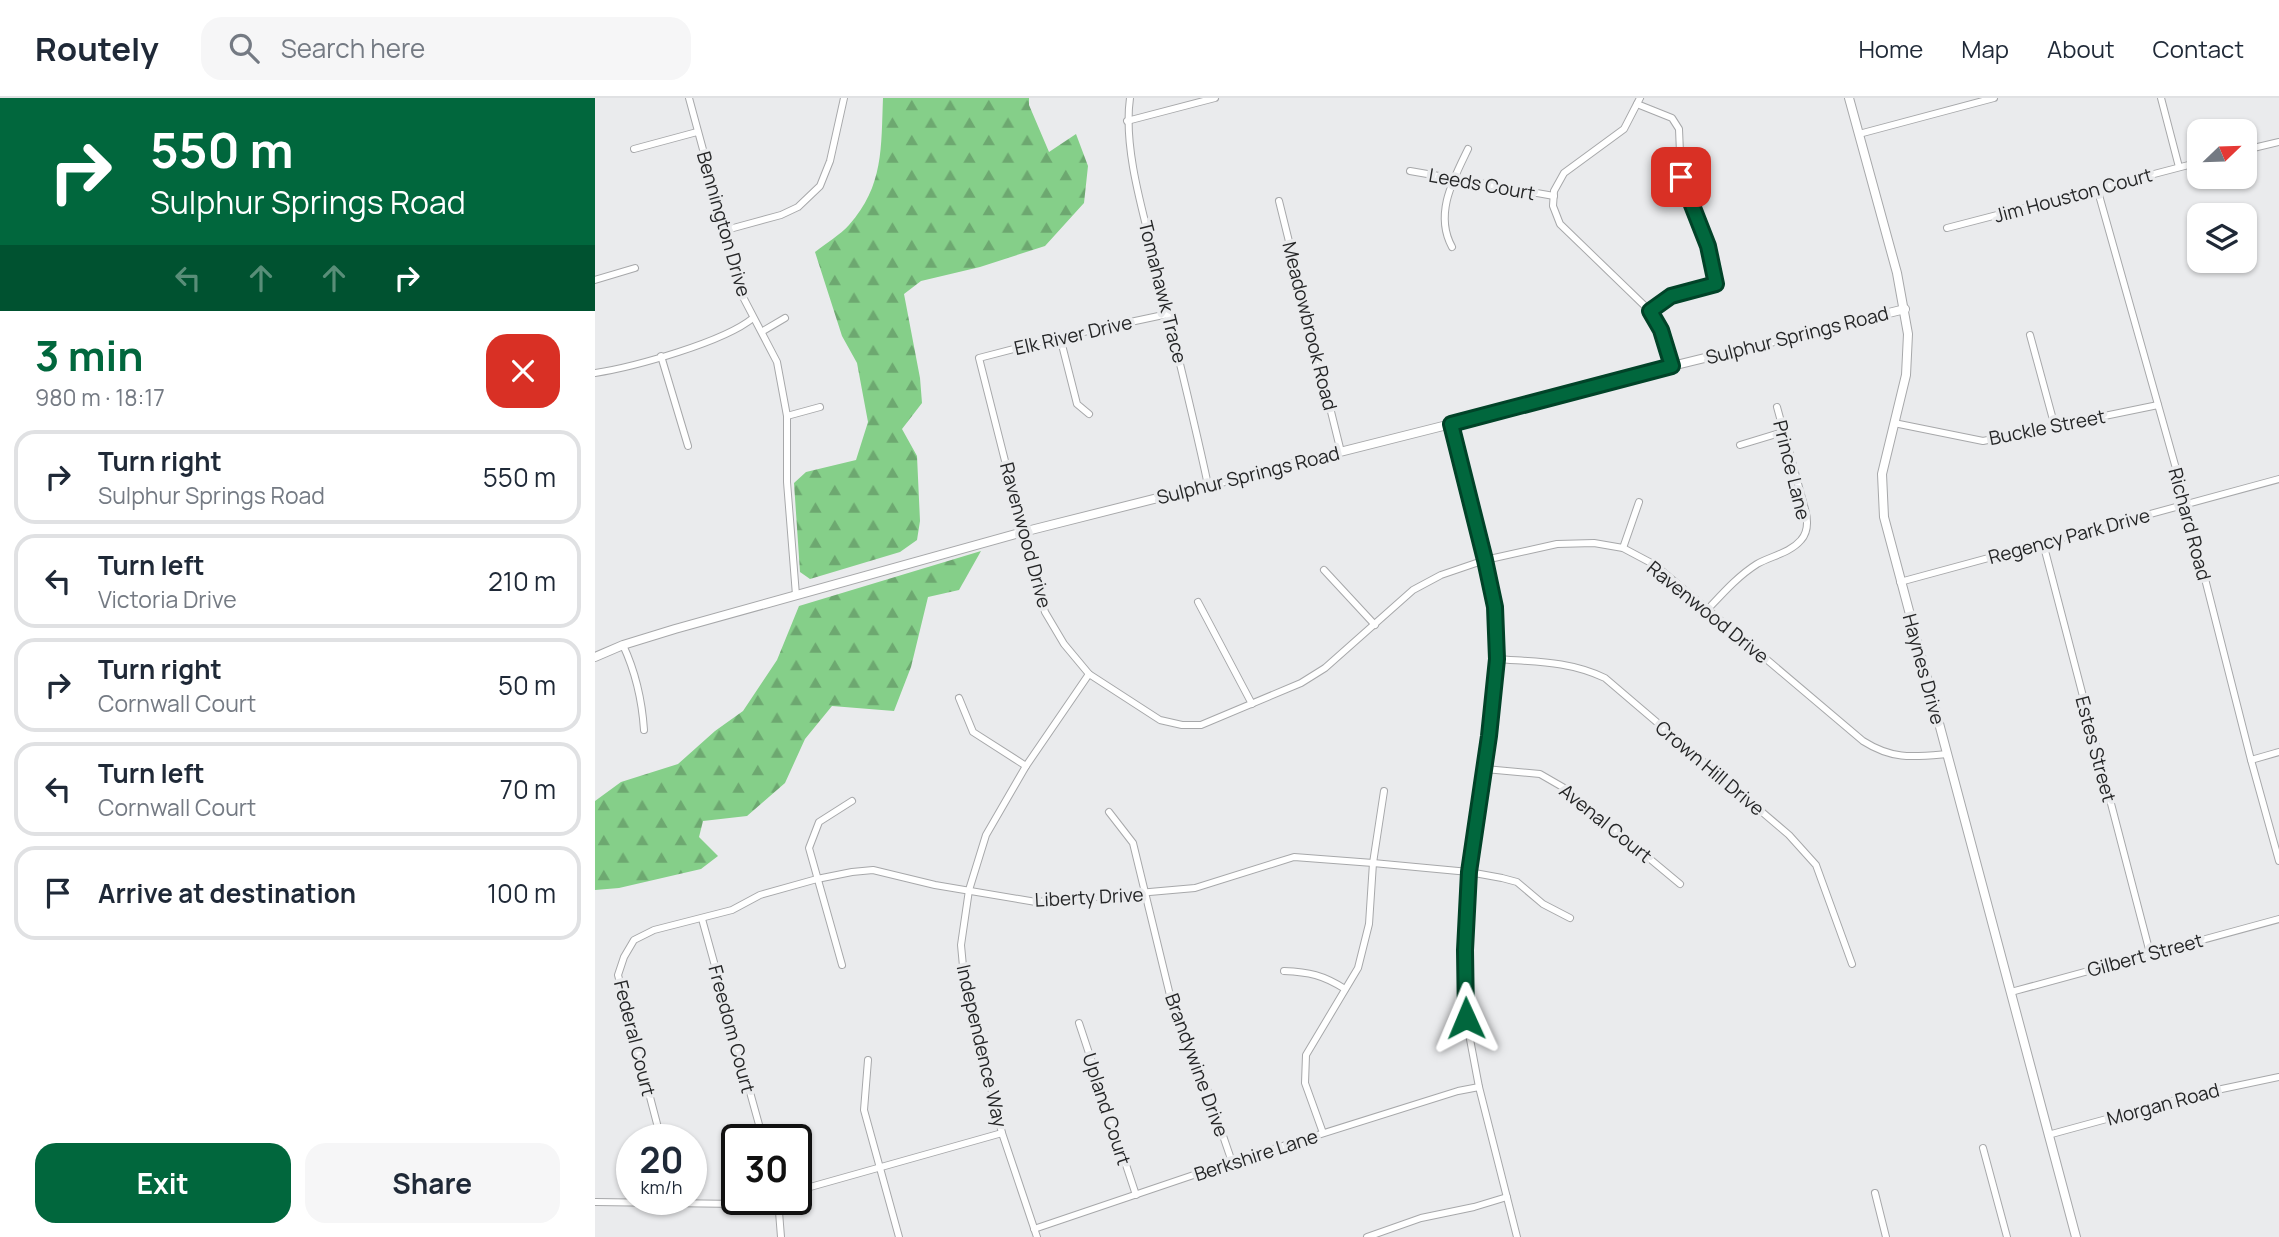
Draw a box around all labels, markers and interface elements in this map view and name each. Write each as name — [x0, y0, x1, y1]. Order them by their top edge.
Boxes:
search box — [201, 17, 691, 80]
text: Routely — [35, 26, 159, 71]
icon: search — [225, 29, 263, 67]
text: Search here — [281, 30, 425, 66]
text: Home — [1858, 32, 1923, 65]
text: Map — [1961, 32, 2009, 65]
text: About — [2047, 32, 2115, 65]
text: Contact — [2153, 32, 2244, 65]
text: 550 m — [150, 116, 294, 183]
north arrow — [2187, 119, 2257, 189]
map controls — [2187, 119, 2257, 273]
icon: right — [35, 126, 126, 217]
pin — [1651, 147, 1711, 207]
street label: Bennington Drive — [691, 148, 757, 300]
icon: arrive — [1662, 158, 1700, 196]
street label: Jim Houston Court — [1991, 161, 2155, 229]
street label: Leeds Court — [1427, 162, 1537, 206]
text: Sulphur Springs Road — [150, 180, 466, 224]
button: layers — [2187, 203, 2257, 273]
street label: Tomahawk Trace — [1133, 218, 1193, 366]
street label: Meadowbrook Road — [1276, 239, 1344, 413]
icon: left — [169, 259, 207, 297]
icon: ahead — [242, 259, 280, 297]
icon: ahead — [315, 259, 353, 297]
icon: right — [388, 259, 426, 297]
street label: Sulphur Springs Road — [1703, 300, 1891, 370]
street label: Elk River Drive — [1011, 309, 1135, 361]
text: 3 min — [35, 326, 144, 384]
button: close — [486, 334, 560, 408]
text: 980 m · 18:17 — [35, 381, 165, 413]
street label: Buckle Street — [1987, 403, 2107, 451]
street label: Prince Lane — [1767, 418, 1817, 522]
street label: Sulphur Springs Road — [1154, 440, 1342, 510]
text: Turn right — [98, 443, 222, 479]
icon: right — [39, 458, 77, 496]
text: 550 m — [483, 459, 556, 495]
street label: Ravenwood Drive — [994, 459, 1058, 611]
street label: Richard Road — [2162, 465, 2218, 583]
text: Sulphur Springs Road — [98, 479, 325, 511]
street label: Regency Park Drive — [1985, 502, 2153, 570]
text: Turn left — [98, 547, 205, 583]
street label: Ravenwood Drive — [1642, 555, 1774, 669]
icon: left — [39, 562, 77, 600]
text: 210 m — [488, 563, 556, 599]
text: Victoria Drive — [98, 583, 237, 615]
street label: Haynes Drive — [1897, 611, 1951, 727]
text: Turn right — [98, 651, 222, 687]
icon: right — [39, 666, 77, 704]
text: 50 m — [498, 667, 556, 703]
text: Cornwall Court — [98, 687, 256, 719]
street label: Estes Street — [2069, 693, 2123, 805]
street label: Crown Hill Drive — [1650, 715, 1770, 821]
text: Turn left — [98, 755, 205, 791]
icon: left — [39, 770, 77, 808]
text: 70 m — [500, 771, 556, 807]
street label: Avenal Court — [1554, 778, 1658, 868]
text: Cornwall Court — [98, 791, 256, 823]
icon: arrive — [39, 874, 77, 912]
text: Arrive at destination — [98, 875, 356, 911]
text: 100 m — [487, 875, 556, 911]
street label: Liberty Drive — [1034, 881, 1144, 913]
street label: Gilbert Street — [2084, 927, 2206, 983]
street label: Freedom Court — [702, 962, 762, 1096]
street label: Independence Way — [951, 962, 1013, 1130]
street label: Federal Court — [608, 977, 662, 1099]
position arrow — [1429, 981, 1503, 1055]
street label: Brandywine Drive — [1159, 990, 1235, 1140]
street label: Upland Court — [1077, 1050, 1137, 1168]
street label: Morgan Road — [2104, 1076, 2222, 1132]
street label: Berkshire Lane — [1191, 1123, 1321, 1187]
speed limit sign: 30 — [721, 1124, 812, 1215]
text: 20 — [640, 1136, 683, 1184]
button: Exit — [35, 1143, 291, 1223]
button: Share — [305, 1143, 560, 1223]
text: km/h — [641, 1175, 682, 1199]

